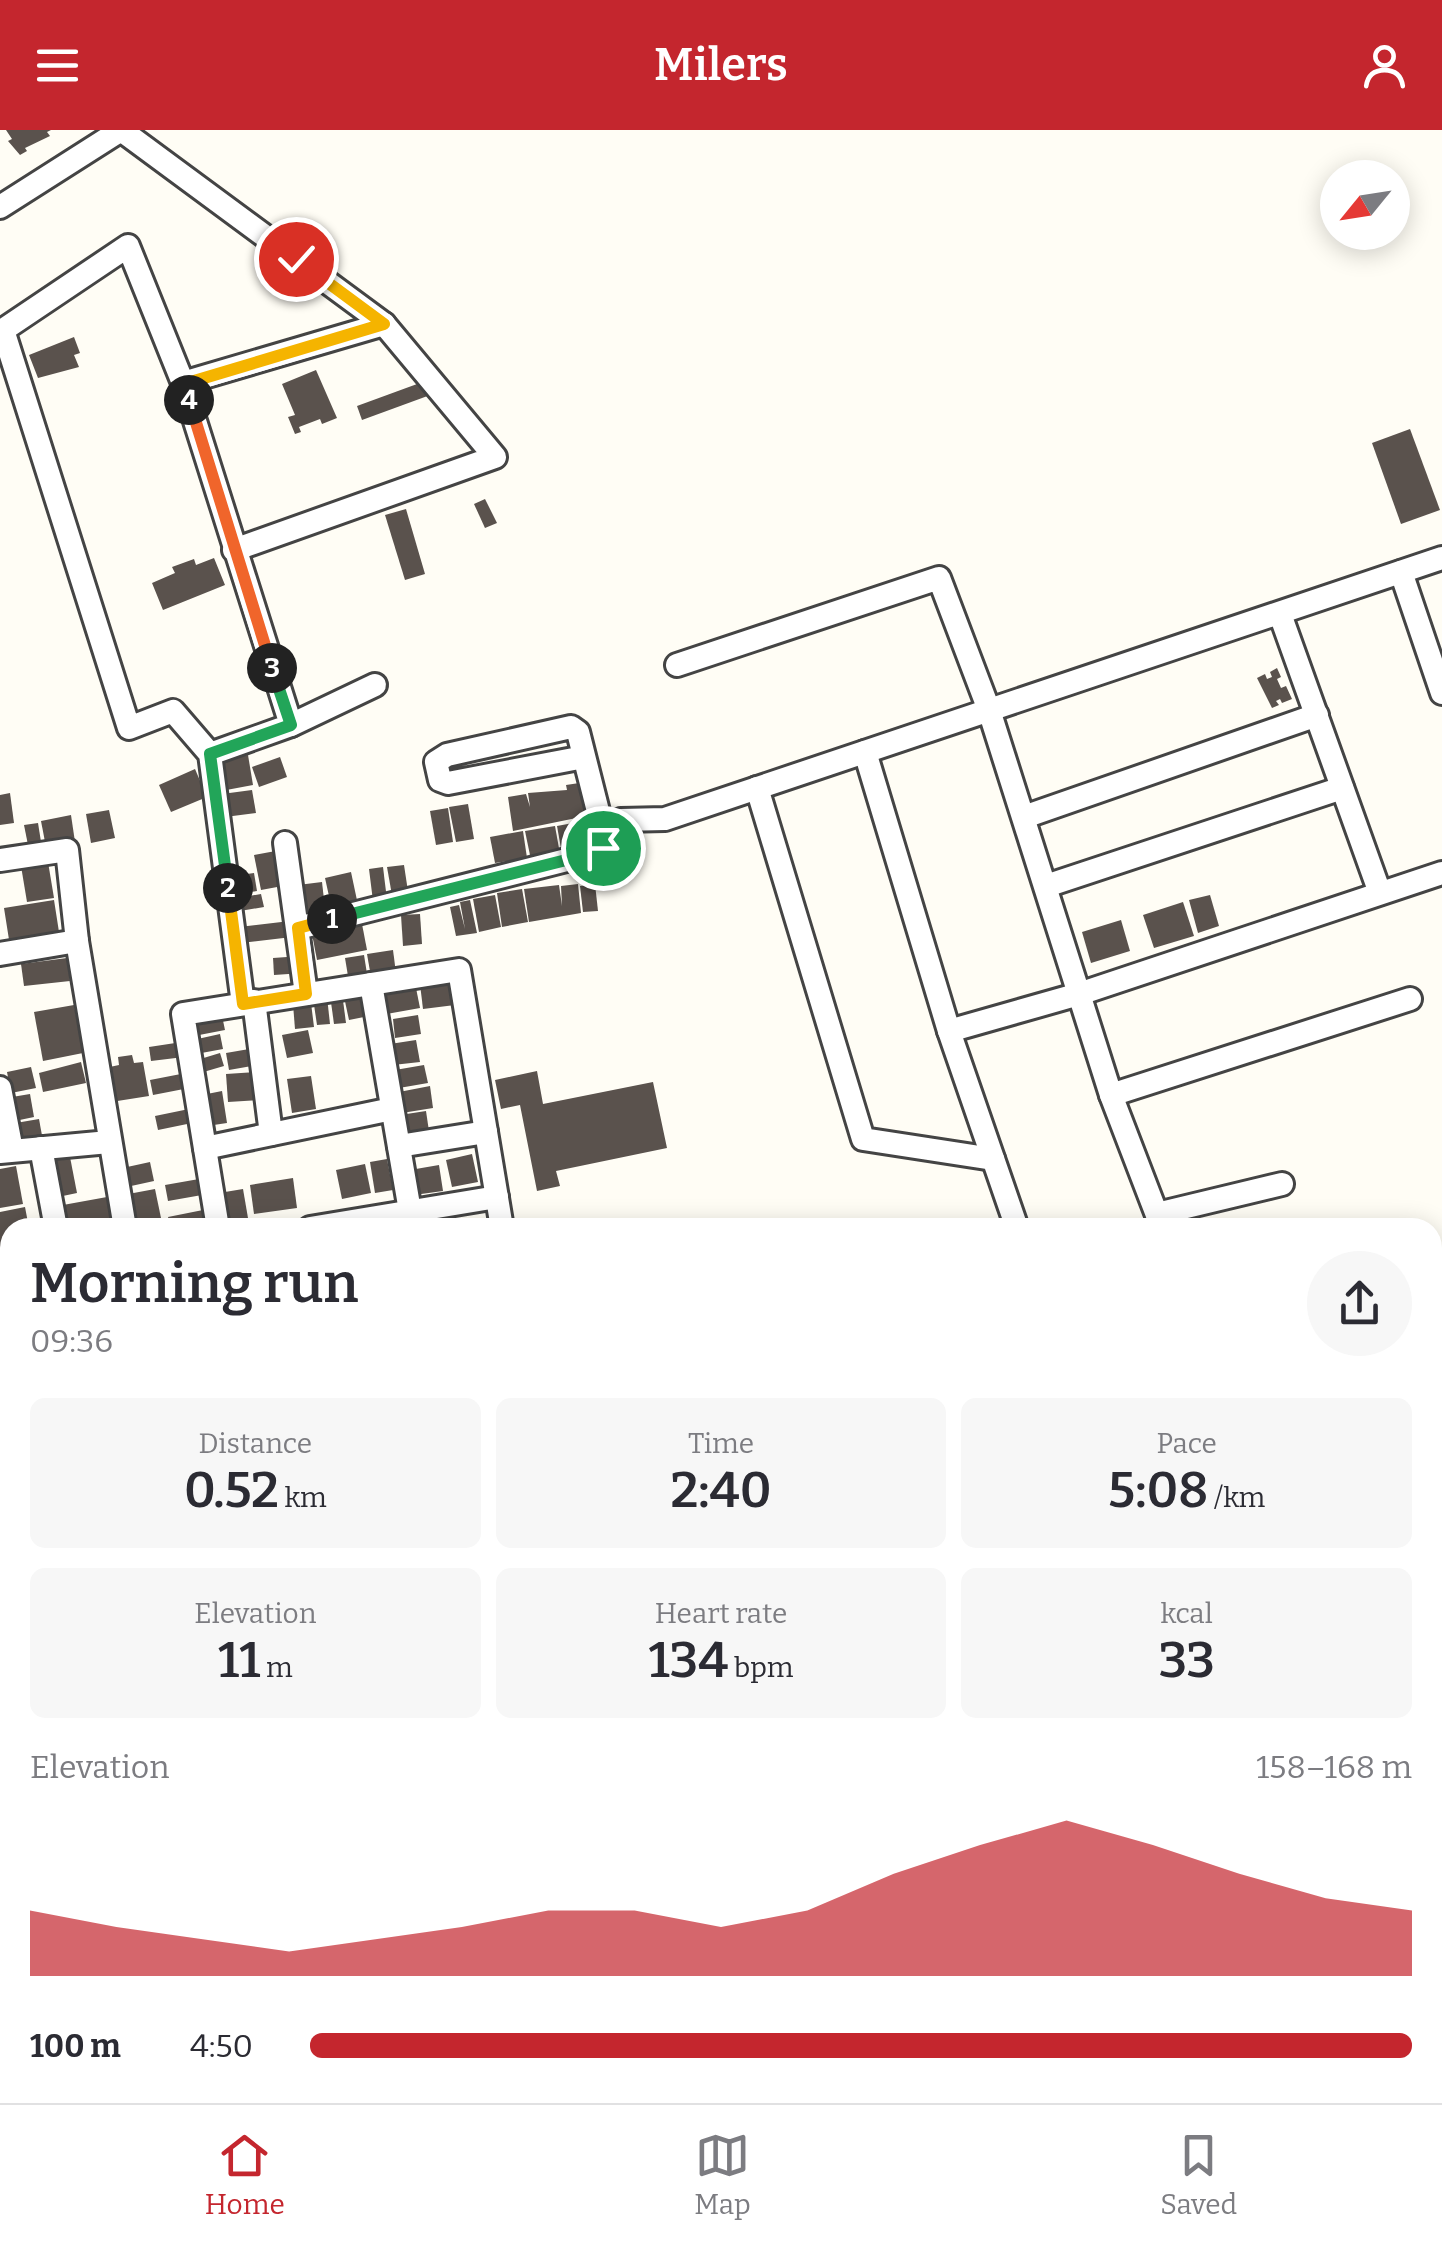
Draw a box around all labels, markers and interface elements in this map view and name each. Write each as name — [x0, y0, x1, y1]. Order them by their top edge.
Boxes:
icon: menu — [30, 38, 85, 93]
text: Milers — [654, 38, 788, 92]
icon: person — [1357, 38, 1412, 93]
north arrow — [1320, 160, 1410, 250]
map controls — [1320, 160, 1410, 250]
pin — [254, 217, 339, 302]
icon: check — [269, 232, 324, 287]
pin: 4 — [164, 375, 214, 425]
text: 4 — [180, 383, 198, 416]
pin: 3 — [247, 643, 297, 693]
text: 3 — [264, 651, 280, 684]
pin — [561, 806, 646, 891]
icon: arrive — [576, 821, 631, 876]
pin: 2 — [203, 863, 253, 913]
text: 2 — [220, 871, 236, 904]
pin: 1 — [307, 894, 357, 944]
text: 1 — [326, 902, 338, 935]
text: Morning run — [30, 1251, 358, 1317]
button: share — [1307, 1251, 1412, 1356]
text: 09:36 — [30, 1322, 113, 1360]
text: Distance — [199, 1427, 312, 1460]
text: Time — [688, 1427, 754, 1460]
text: Pace — [1156, 1427, 1217, 1460]
text: 0.52 — [184, 1460, 279, 1520]
text: 2:40 — [670, 1460, 772, 1520]
text: 5:08 — [1108, 1460, 1208, 1520]
text: km — [279, 1481, 327, 1514]
text: /km — [1208, 1481, 1265, 1514]
text: Elevation — [194, 1597, 316, 1630]
text: Heart rate — [655, 1597, 787, 1630]
text: kcal — [1161, 1597, 1213, 1630]
text: 11 — [218, 1630, 260, 1690]
text: 134 — [648, 1630, 728, 1690]
text: 33 — [1158, 1630, 1215, 1690]
text: m — [260, 1651, 293, 1684]
text: bpm — [728, 1651, 794, 1684]
text: Elevation — [30, 1748, 170, 1786]
text: 158–168 m — [1256, 1748, 1412, 1786]
text: 100 m — [30, 2027, 121, 2065]
text: 4:50 — [190, 2027, 253, 2065]
tab: Home — [205, 2128, 285, 2221]
tab: Map — [694, 2128, 751, 2221]
tab: Saved — [1160, 2128, 1237, 2221]

